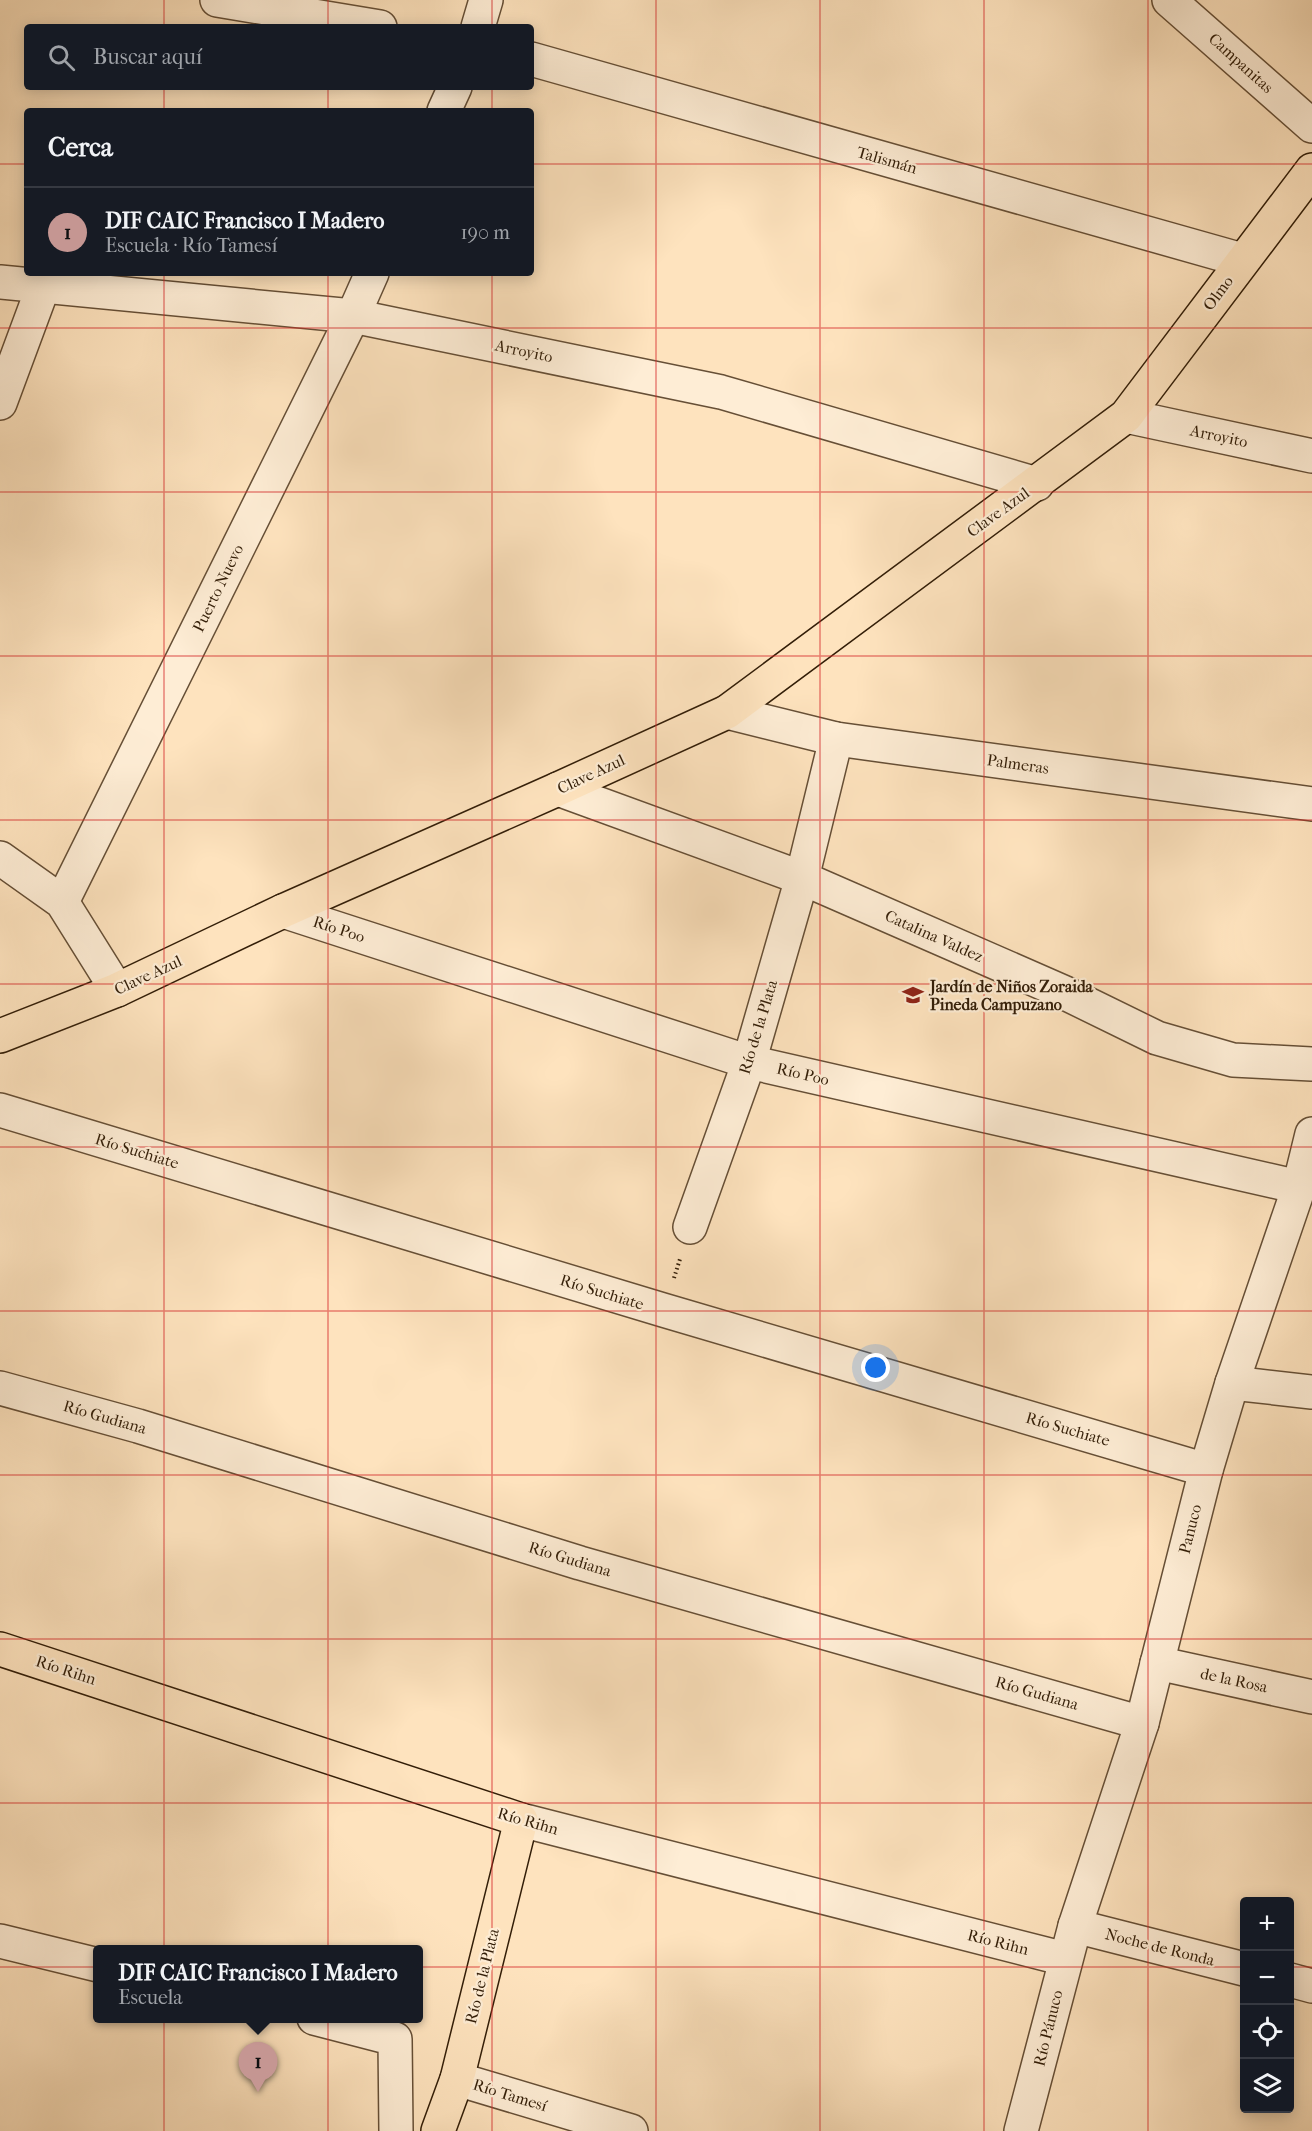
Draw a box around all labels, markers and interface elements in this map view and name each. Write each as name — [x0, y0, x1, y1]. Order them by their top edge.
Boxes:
search box — [24, 24, 534, 90]
street label: Campanitas — [1205, 29, 1277, 97]
icon: search — [45, 41, 78, 74]
text: Buscar aquí — [93, 44, 202, 70]
text: Cerca — [48, 132, 113, 163]
street label: Talismán — [855, 142, 920, 178]
text: DIF CAIC Francisco I Madero — [105, 208, 384, 234]
text: 1 — [64, 221, 71, 244]
text: 190 m — [460, 221, 510, 244]
text: Escuela · Río Tamesí — [105, 234, 277, 257]
street label: Olmo — [1199, 272, 1237, 314]
street label: Arroyito — [492, 335, 555, 366]
street label: Arroyito — [1187, 420, 1250, 451]
street label: Clave Azul — [963, 483, 1033, 541]
street label: Puerto Nuevo — [189, 541, 247, 635]
street label: Clave Azul — [554, 750, 628, 798]
street label: Palmeras — [986, 750, 1050, 778]
street label: Catalina Valdez — [882, 906, 986, 966]
street label: Río Poo — [311, 912, 367, 946]
street label: Clave Azul — [111, 951, 185, 999]
street label: Río de la Plata — [735, 977, 782, 1076]
place label: Jardín de Niños Zoraida Pineda Campuzano — [928, 977, 1094, 1015]
school or university icon: Jardín de Niños Zoraida Pineda Campuzano — [901, 983, 925, 1007]
street label: Río Poo — [775, 1059, 831, 1089]
street label: Río Suchiate — [93, 1129, 181, 1173]
street label: Río Suchiate — [558, 1270, 646, 1314]
your location — [861, 1353, 890, 1382]
street label: Río Gudiana — [61, 1396, 149, 1438]
street label: Río Suchiate — [1024, 1408, 1112, 1450]
street label: Panuco — [1175, 1502, 1205, 1556]
street label: Río Gudiana — [526, 1537, 614, 1581]
street label: Río Rihn — [33, 1651, 99, 1689]
street label: de la Rosa — [1199, 1664, 1270, 1696]
street label: Río Gudiana — [993, 1672, 1081, 1714]
street label: Río Rihn — [495, 1803, 561, 1839]
map controls — [1240, 1897, 1294, 2113]
button: + — [1240, 1897, 1294, 1951]
street label: Noche de Ronda — [1103, 1924, 1217, 1970]
street label: Río Rihn — [965, 1925, 1031, 1959]
street label: Río de la Plata — [461, 1926, 503, 2026]
popup — [93, 1945, 423, 2023]
button: − — [1240, 1951, 1294, 2005]
text: DIF CAIC Francisco I Madero — [118, 1960, 398, 1986]
text: Escuela — [118, 1986, 183, 2009]
street label: Río Pánuco — [1029, 1988, 1067, 2068]
button: locate — [1240, 2005, 1294, 2059]
pin: 1 — [238, 2042, 278, 2092]
button: layers — [1240, 2059, 1294, 2113]
street label: Río Tamesí — [471, 2075, 550, 2115]

